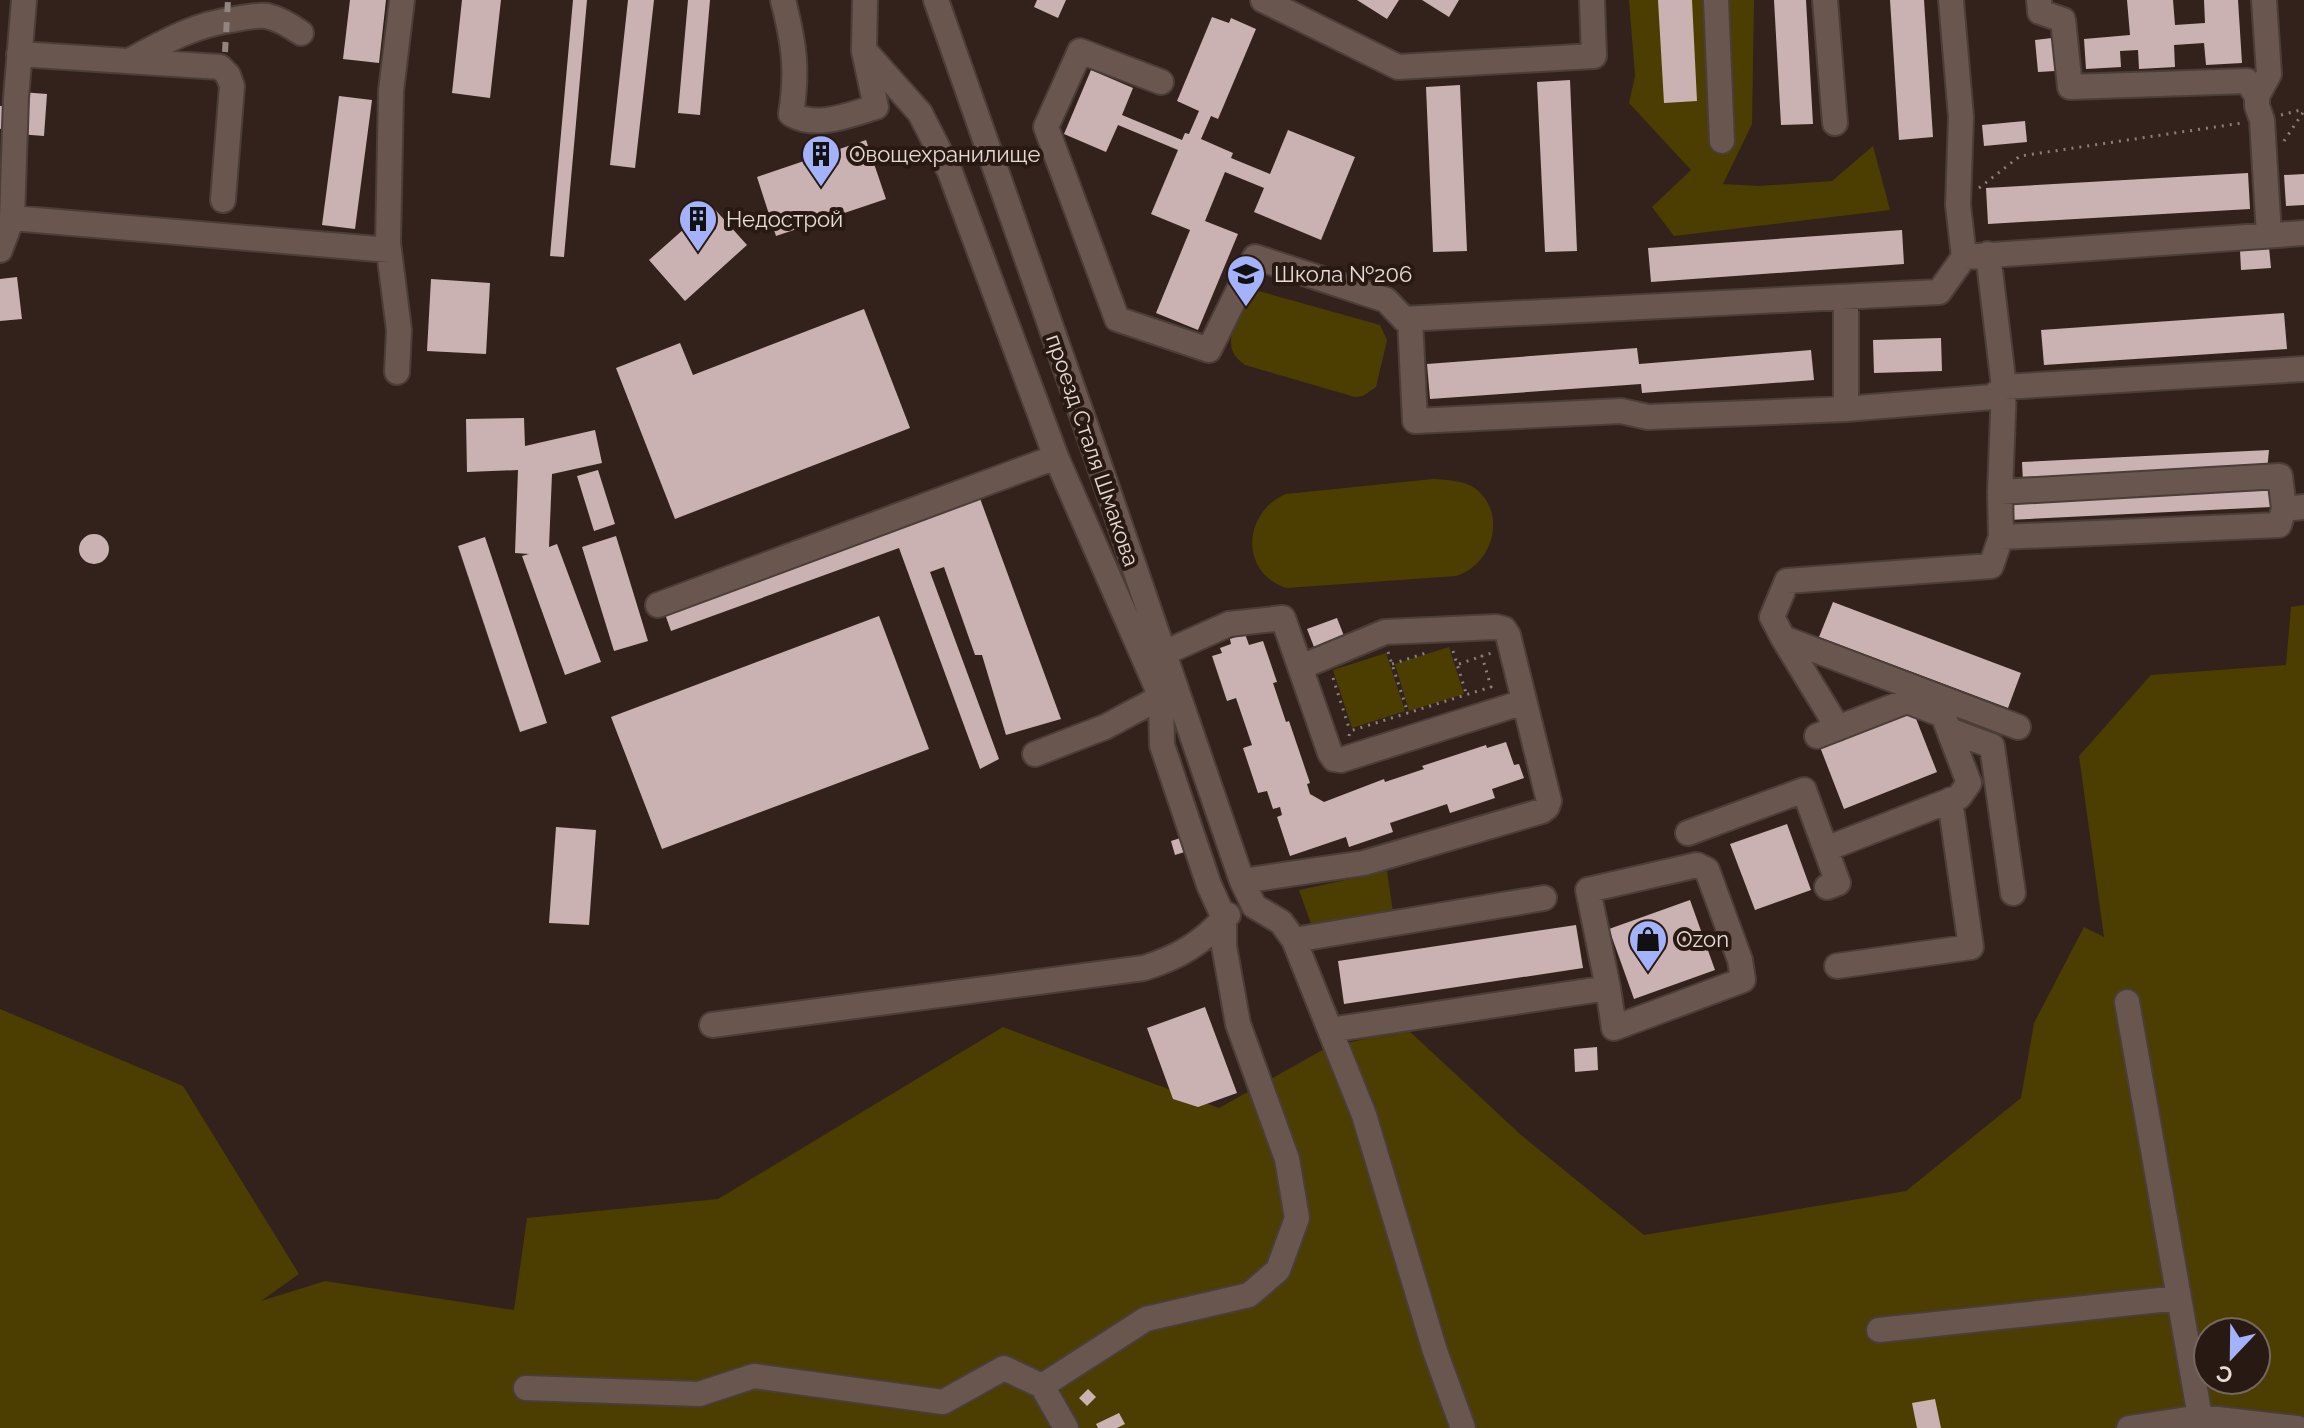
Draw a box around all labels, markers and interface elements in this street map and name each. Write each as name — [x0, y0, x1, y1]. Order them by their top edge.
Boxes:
building icon: Овощехранилище — [800, 133, 842, 188]
place label: Овощехранилище — [849, 141, 1041, 167]
building icon: Недострой — [677, 198, 719, 253]
place label: Недострой — [726, 206, 843, 232]
school or university icon: Школа №206 — [1225, 253, 1267, 308]
place label: Школа №206 — [1274, 261, 1412, 287]
street label: проезд Сталя Шмакова — [1041, 331, 1145, 569]
shop icon: Ozon — [1627, 918, 1669, 973]
place label: Ozon — [1676, 926, 1729, 952]
north arrow — [2192, 1316, 2272, 1396]
text: С — [2213, 1360, 2236, 1389]

